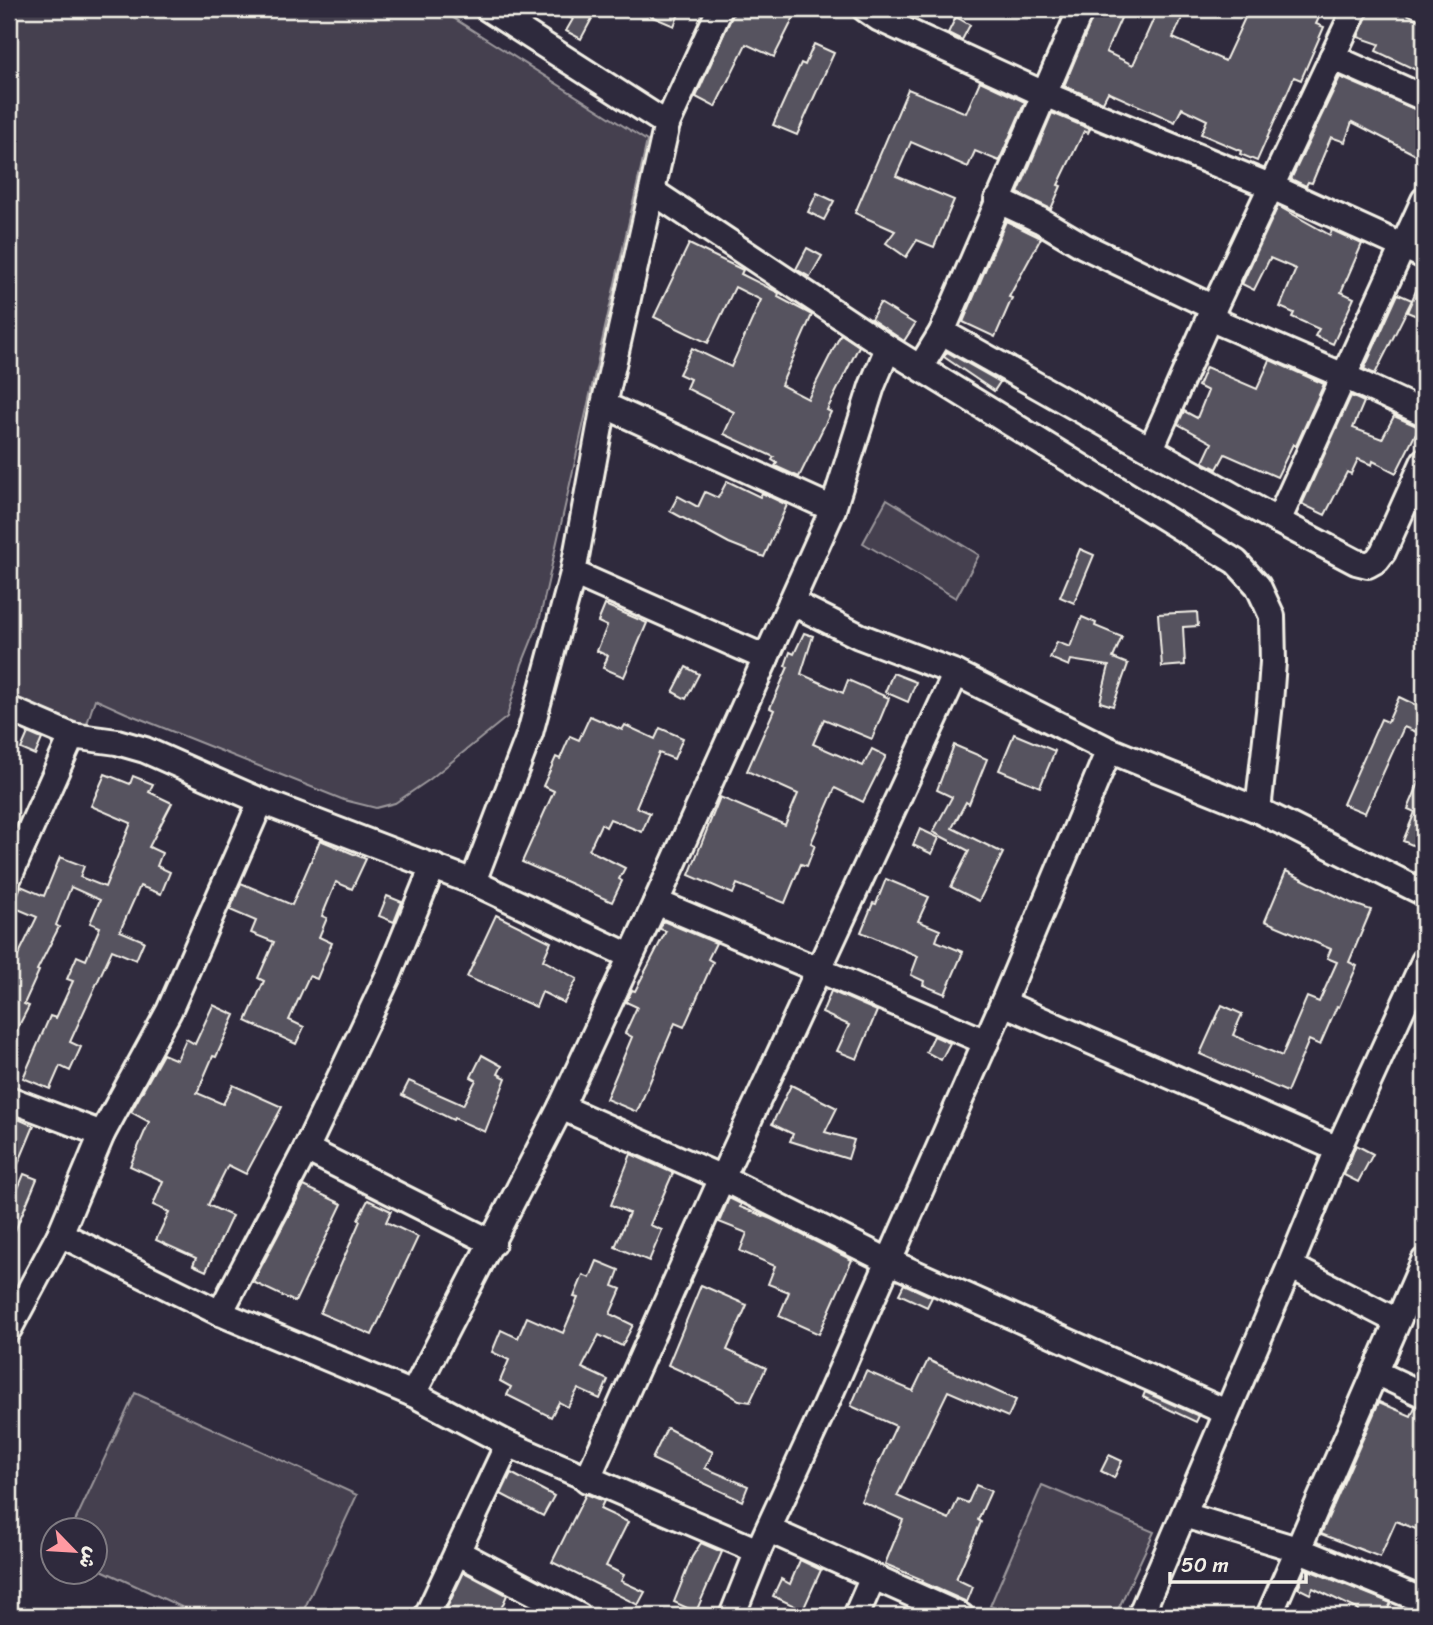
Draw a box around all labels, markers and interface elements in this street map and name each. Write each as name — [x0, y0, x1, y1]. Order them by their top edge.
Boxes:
north arrow — [38, 1516, 108, 1586]
scale bar — [1170, 1541, 1307, 1585]
text: ش — [70, 1542, 108, 1575]
text: 50 m — [1181, 1546, 1229, 1584]

